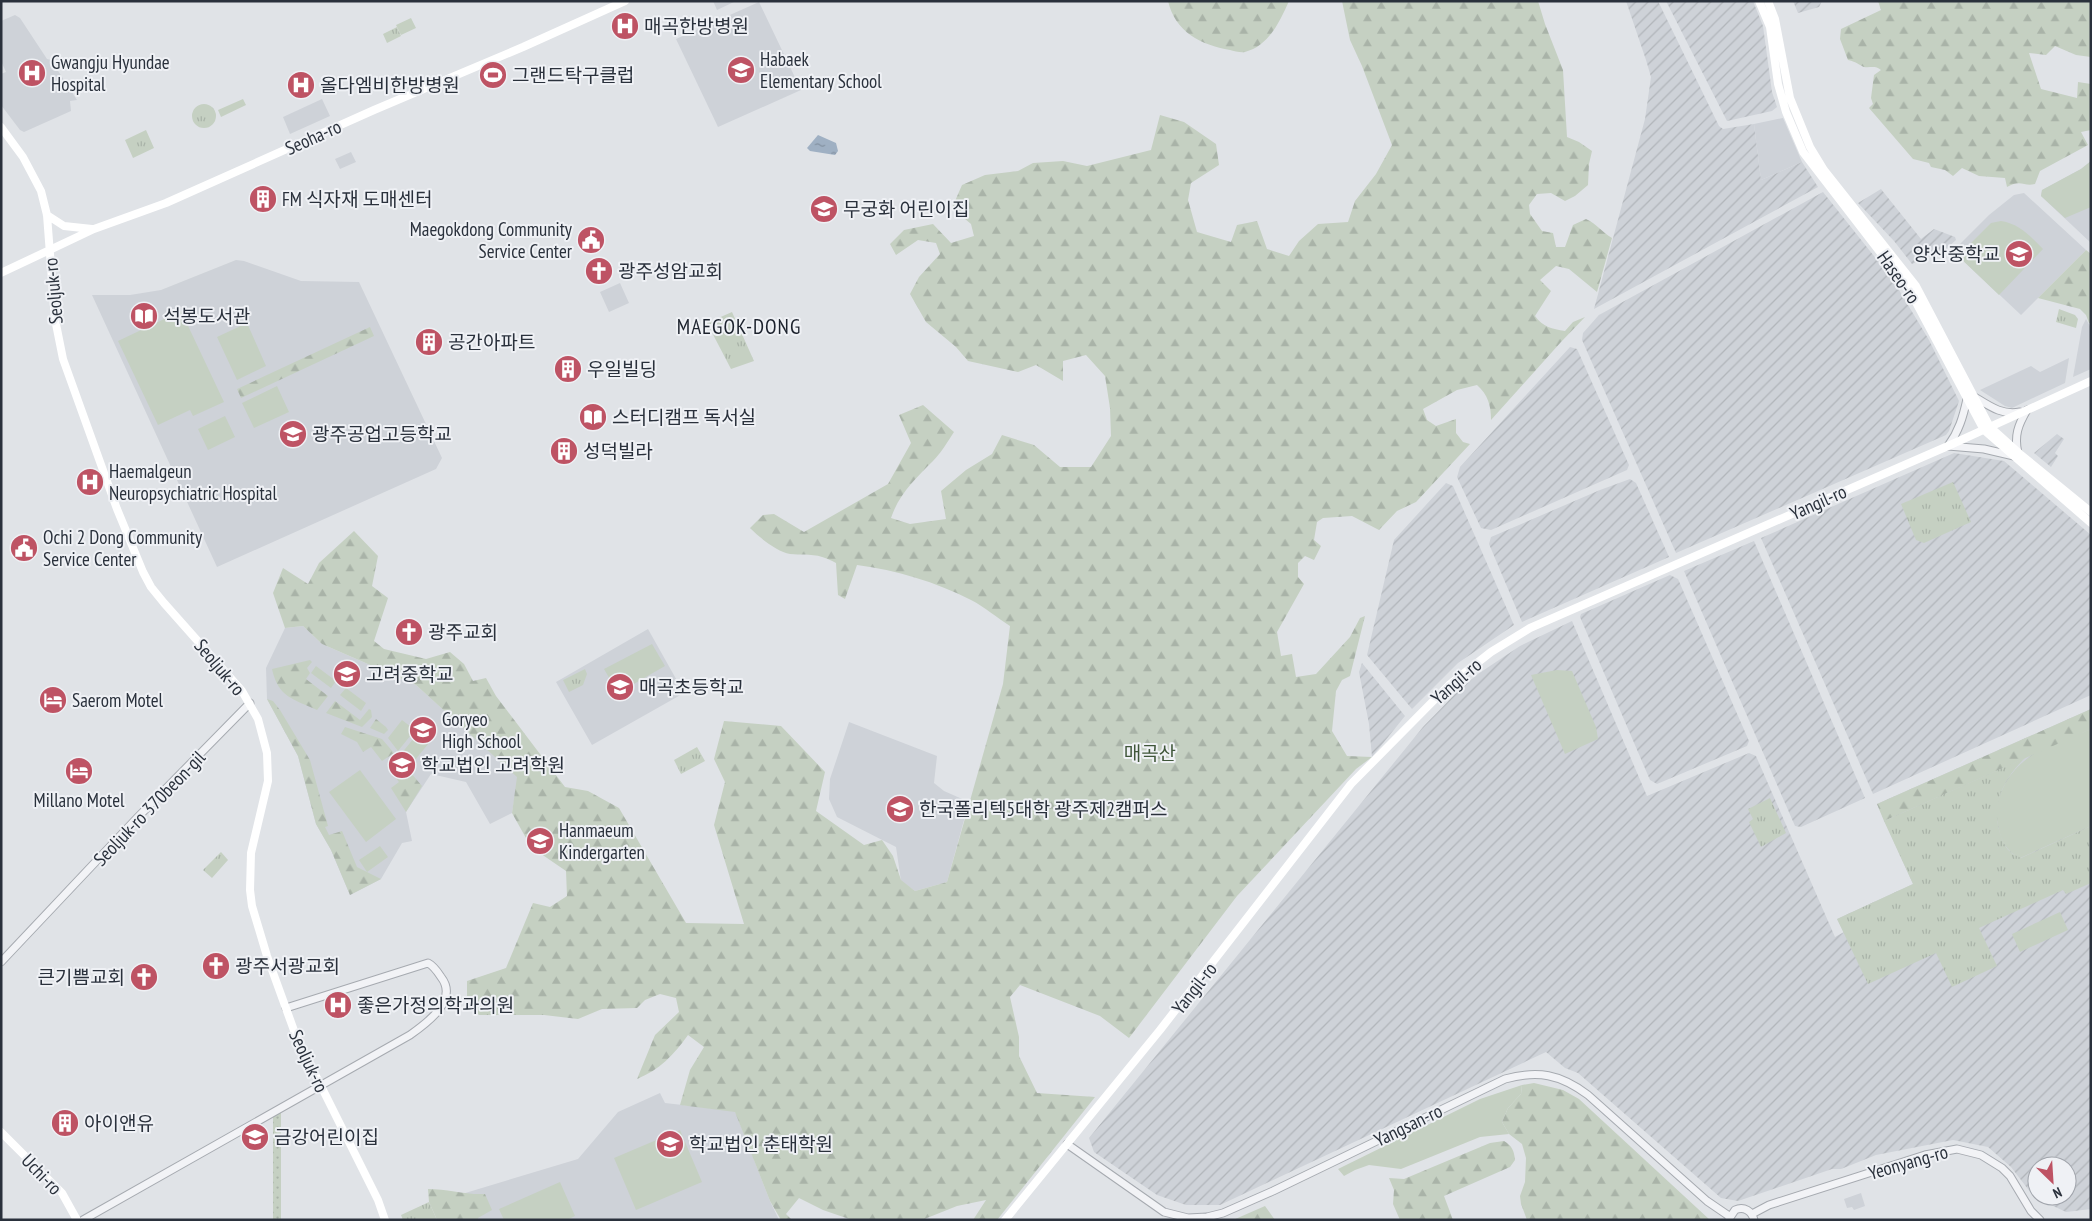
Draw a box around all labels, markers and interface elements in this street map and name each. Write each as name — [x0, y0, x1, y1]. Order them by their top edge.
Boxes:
hospital icon: 매곡한방병원 — [610, 11, 640, 41]
place label: 매곡한방병원 — [644, 14, 749, 38]
place label: Habaek Elementary School — [760, 47, 882, 93]
place label: Gwangju Hyundae Hospital — [51, 50, 170, 96]
school or university icon: Habaek Elementary School — [726, 55, 756, 85]
hospital icon: Gwangju Hyundae Hospital — [17, 58, 47, 88]
sports icon: 그랜드탁구클럽 — [478, 60, 508, 90]
place label: 그랜드탁구클럽 — [512, 63, 634, 87]
hospital icon: 올다엠비한방병원 — [286, 70, 316, 100]
place label: 올다엠비한방병원 — [320, 73, 460, 97]
street label: Seoha-ro — [281, 114, 345, 160]
building icon: FM 식자재 도매센터 — [248, 184, 278, 214]
place label: FM 식자재 도매센터 — [282, 187, 432, 211]
school or university icon: 무궁화 어린이집 — [809, 194, 839, 224]
place label: 무궁화 어린이집 — [843, 197, 969, 221]
place label: Maegokdong Community Service Center — [410, 217, 573, 263]
public building icon: Maegokdong Community Service Center — [576, 225, 606, 255]
school or university icon: 양산중학교 — [2004, 239, 2034, 269]
place label: 양산중학교 — [1913, 242, 2000, 266]
street label: Haseo-ro — [1872, 246, 1926, 308]
church icon: 광주성암교회 — [584, 256, 614, 286]
street label: Seoljuk-ro — [38, 257, 68, 325]
place label: 광주성암교회 — [618, 259, 723, 283]
library icon: 석봉도서관 — [129, 301, 159, 331]
place label: 석봉도서관 — [163, 304, 250, 328]
district label: MAEGOK-DONG — [677, 313, 801, 340]
building icon: 공간아파트 — [414, 327, 444, 357]
place label: 공간아파트 — [448, 330, 535, 354]
building icon: 우일빌딩 — [553, 354, 583, 384]
place label: 우일빌딩 — [587, 357, 657, 381]
library icon: 스터디캠프 독서실 — [578, 402, 608, 432]
place label: 스터디캠프 독서실 — [612, 405, 756, 429]
school or university icon: 광주공업고등학교 — [278, 419, 308, 449]
place label: 광주공업고등학교 — [312, 422, 452, 446]
building icon: 성덕빌라 — [549, 436, 579, 466]
place label: 성덕빌라 — [583, 439, 653, 463]
place label: Haemalgeun Neuropsychiatric Hospital — [109, 459, 277, 505]
hospital icon: Haemalgeun Neuropsychiatric Hospital — [75, 467, 105, 497]
street label: Yangil-ro — [1786, 479, 1850, 525]
place label: Ochi 2 Dong Community Service Center — [43, 525, 203, 571]
public building icon: Ochi 2 Dong Community Service Center — [9, 533, 39, 563]
church icon: 광주교회 — [394, 617, 424, 647]
place label: 광주교회 — [428, 620, 498, 644]
street label: Seoljuk-ro — [189, 634, 251, 700]
street label: Yangil-ro — [1426, 653, 1486, 709]
school or university icon: 고려중학교 — [332, 659, 362, 689]
place label: 고려중학교 — [366, 662, 453, 686]
school or university icon: 매곡초등학교 — [605, 672, 635, 702]
place label: 매곡초등학교 — [639, 675, 744, 699]
hotel icon: Saerom Motel — [38, 685, 68, 715]
place label: Saerom Motel — [72, 688, 164, 712]
place label: Goryeo High School — [442, 707, 522, 753]
school or university icon: Goryeo High School — [408, 715, 438, 745]
park label: 매곡산 — [1124, 741, 1176, 765]
street label: Seoljuk-ro 370beon-gil — [88, 745, 210, 871]
school or university icon: 학교법인 고려학원 — [387, 750, 417, 780]
place label: 학교법인 고려학원 — [421, 753, 565, 777]
hotel icon: Millano Motel — [64, 756, 94, 786]
place label: Millano Motel — [34, 788, 125, 812]
school or university icon: 한국폴리텍5대학 광주제2캠퍼스 — [885, 794, 915, 824]
place label: 한국폴리텍5대학 광주제2캠퍼스 — [919, 797, 1167, 821]
place label: Hanmaeum Kindergarten — [559, 818, 645, 864]
school or university icon: Hanmaeum Kindergarten — [525, 826, 555, 856]
church icon: 광주서광교회 — [201, 951, 231, 981]
place label: 광주서광교회 — [235, 954, 340, 978]
street label: Yangil-ro — [1166, 957, 1222, 1019]
church icon: 큰기쁨교회 — [129, 962, 159, 992]
place label: 큰기쁨교회 — [38, 965, 125, 989]
hospital icon: 좋은가정의학과의원 — [323, 990, 353, 1020]
place label: 좋은가정의학과의원 — [357, 993, 514, 1017]
street label: Seoljuk-ro — [284, 1026, 334, 1096]
street label: Yangsan-ro — [1370, 1098, 1446, 1152]
building icon: 아이앤유 — [50, 1108, 80, 1138]
place label: 아이앤유 — [84, 1111, 154, 1135]
school or university icon: 금강어린이집 — [240, 1122, 270, 1152]
place label: 금강어린이집 — [274, 1125, 379, 1149]
school or university icon: 학교법인 춘태학원 — [655, 1129, 685, 1159]
place label: 학교법인 춘태학원 — [689, 1132, 833, 1156]
street label: Yeonyang-ro — [1865, 1139, 1951, 1185]
street label: Uchi-ro — [17, 1148, 67, 1200]
north arrow — [2027, 1156, 2077, 1206]
text: N — [2050, 1183, 2065, 1203]

